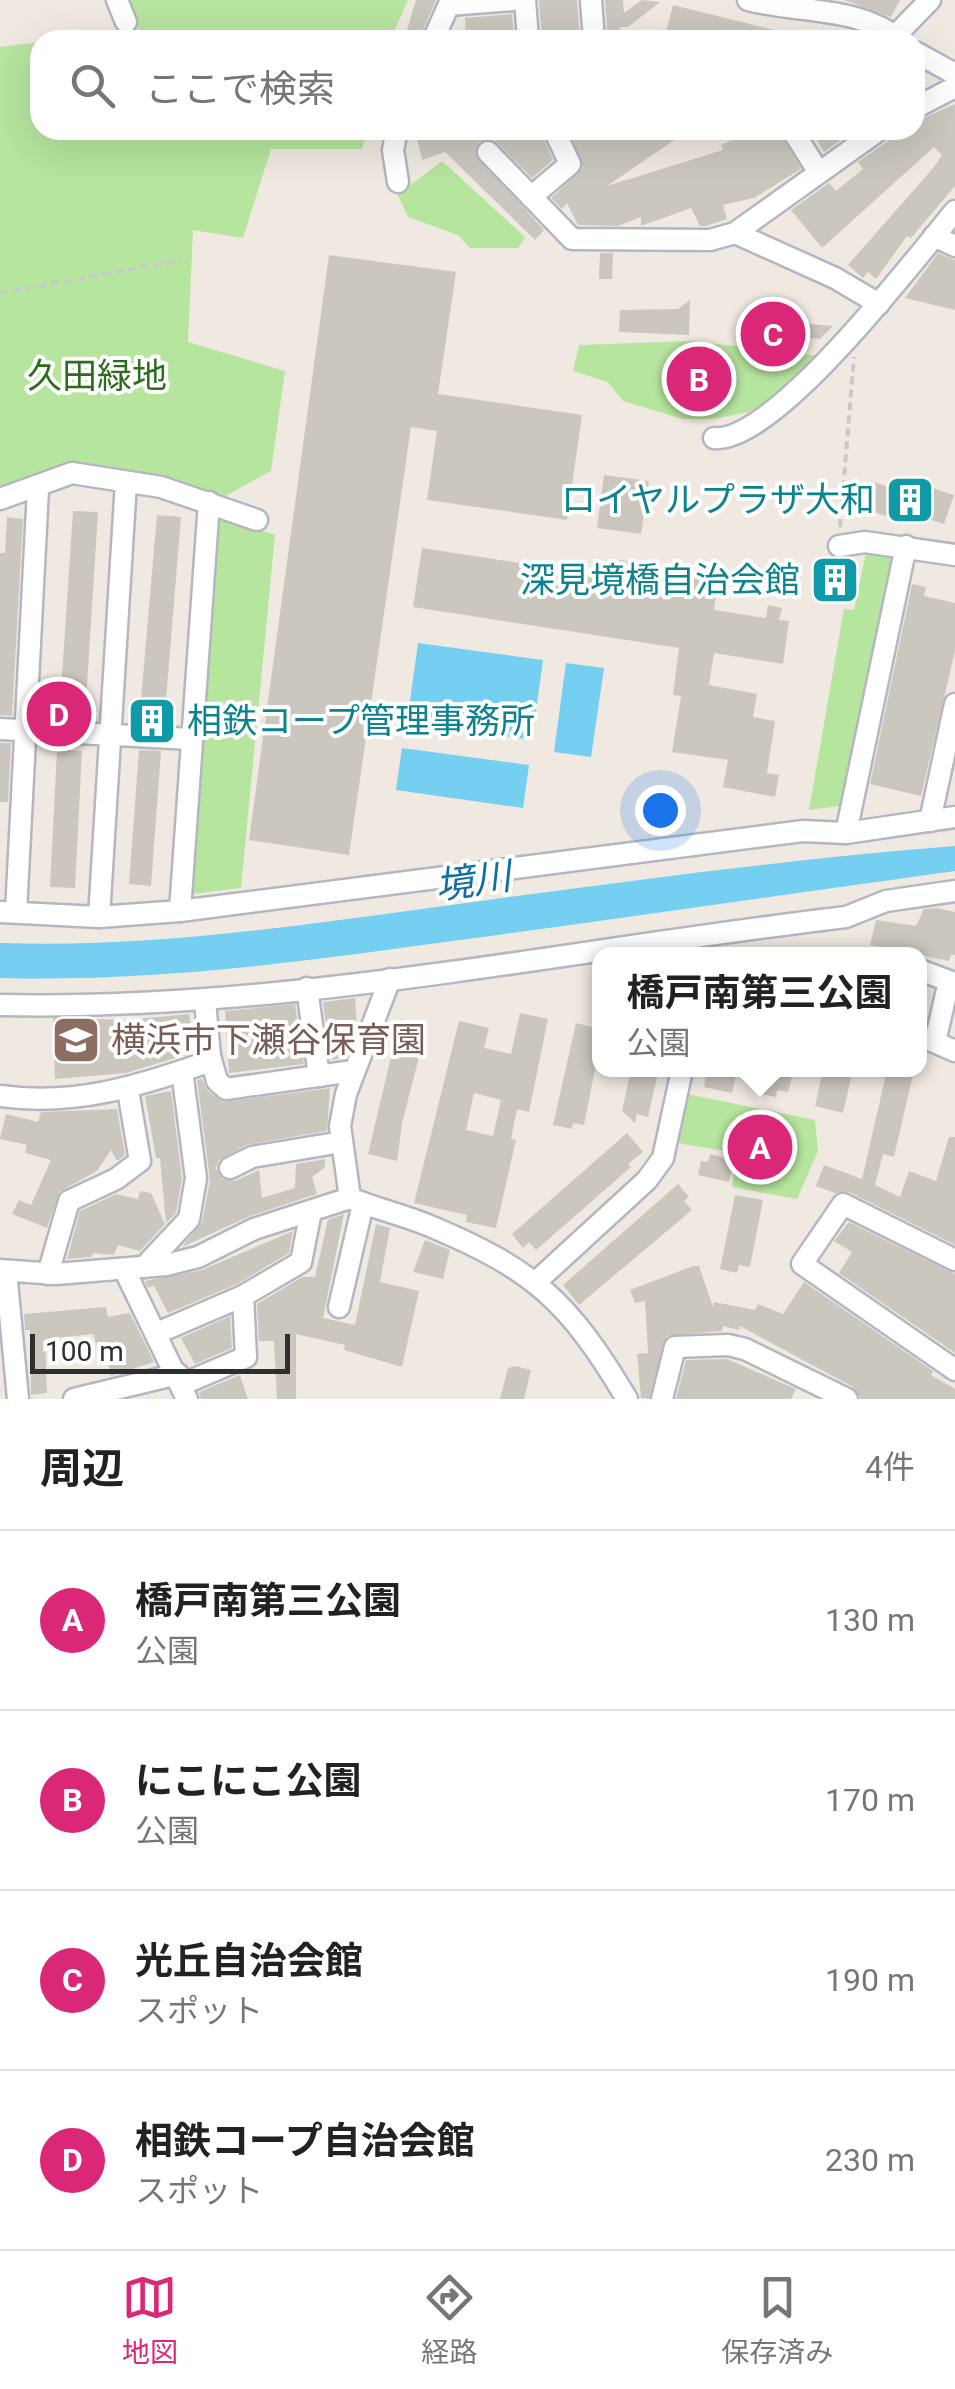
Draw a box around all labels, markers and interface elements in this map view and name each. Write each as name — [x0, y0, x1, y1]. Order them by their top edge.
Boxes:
search box — [30, 30, 925, 140]
icon: search — [65, 58, 120, 113]
text: ここで検索 — [145, 67, 335, 111]
pin: C — [740, 296, 806, 372]
pin: B — [666, 342, 732, 416]
park label: 久田緑地 — [27, 356, 167, 397]
building icon: ロイヤルプラザ大和 — [884, 474, 936, 526]
place label: ロイヤルプラザ大和 — [561, 480, 875, 521]
building icon: 深見境橋自治会館 — [809, 554, 861, 606]
place label: 深見境橋自治会館 — [520, 560, 800, 601]
pin: D — [27, 676, 92, 752]
building icon: 相鉄コープ管理事務所 — [126, 695, 178, 747]
place label: 相鉄コープ管理事務所 — [187, 701, 535, 742]
your location — [635, 785, 686, 836]
water label: 境川 — [432, 853, 518, 908]
popup — [592, 947, 927, 1077]
text: 橋戸南第三公園 — [626, 971, 893, 1015]
school or university icon: 横浜市下瀬谷保育園 — [50, 1014, 102, 1066]
place label: 横浜市下瀬谷保育園 — [111, 1020, 426, 1061]
text: 公園 — [626, 1024, 691, 1062]
pin: A — [728, 1110, 792, 1184]
scale bar — [30, 1329, 290, 1374]
text: 100 m — [45, 1335, 124, 1368]
text: 周辺 — [40, 1444, 124, 1493]
text: 4件 — [865, 1448, 915, 1486]
text: 橋戸南第三公園 — [135, 1579, 401, 1623]
text: A — [62, 1601, 83, 1639]
text: 130 m — [825, 1601, 915, 1639]
text: 公園 — [135, 1632, 199, 1670]
text: にこにこ公園 — [135, 1759, 361, 1803]
text: B — [62, 1781, 83, 1819]
text: 170 m — [825, 1781, 915, 1819]
text: 公園 — [135, 1812, 199, 1850]
text: 光丘自治会館 — [135, 1939, 363, 1983]
text: C — [62, 1961, 83, 1999]
text: 190 m — [825, 1961, 915, 1999]
text: スポット — [135, 1992, 263, 2030]
text: 相鉄コープ自治会館 — [135, 2119, 475, 2163]
text: D — [62, 2141, 83, 2179]
text: 230 m — [825, 2141, 915, 2179]
text: スポット — [135, 2172, 263, 2210]
tab: 地図 — [122, 2270, 178, 2370]
tab: 経路 — [421, 2270, 477, 2370]
tab: 保存済み — [721, 2270, 833, 2370]

